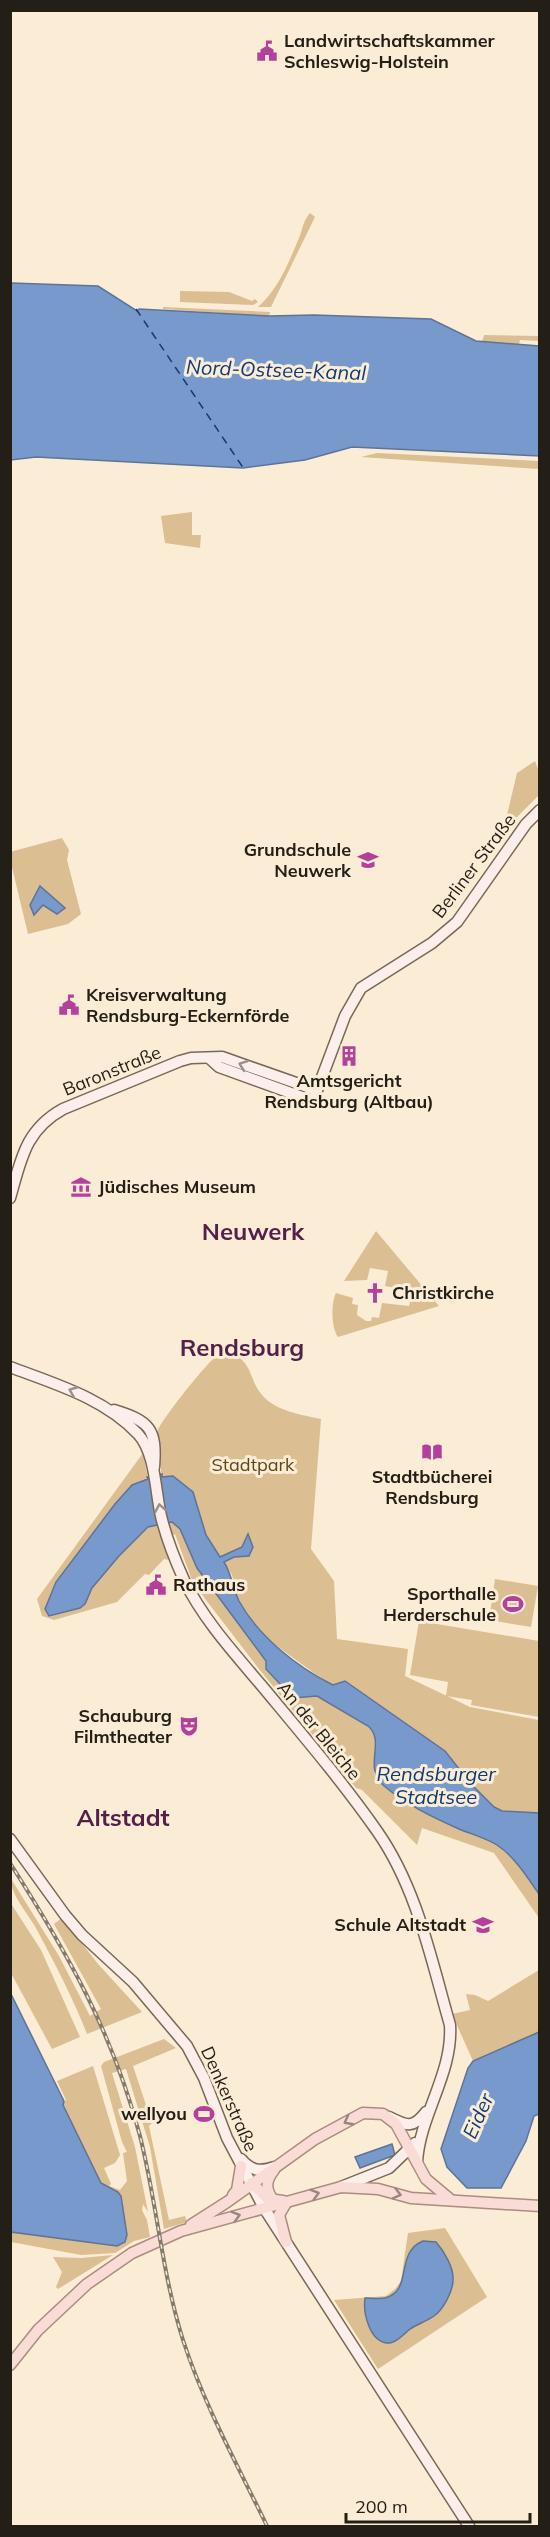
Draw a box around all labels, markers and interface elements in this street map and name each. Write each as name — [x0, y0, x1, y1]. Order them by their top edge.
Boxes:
place label: Landwirtschaftskammer Schleswig-Holstein — [284, 29, 496, 73]
public building icon: Landwirtschaftskammer Schleswig-Holstein — [255, 39, 279, 63]
water label: Nord-Ostsee-Kanal — [186, 354, 367, 385]
street label: Berliner Straße — [427, 809, 520, 922]
place label: Grundschule Neuwerk — [244, 838, 352, 882]
school or university icon: Grundschule Neuwerk — [356, 848, 380, 872]
place label: Kreisverwaltung Rendsburg-Eckernförde — [86, 983, 290, 1027]
public building icon: Kreisverwaltung Rendsburg-Eckernförde — [57, 993, 81, 1017]
street label: Baronstraße — [59, 1040, 164, 1101]
building icon: Amtsgericht Rendsburg (Altbau) — [337, 1044, 361, 1068]
one-way arrow — [238, 1059, 249, 1072]
place label: Amtsgericht Rendsburg (Altbau) — [264, 1069, 434, 1113]
museum icon: Jüdisches Museum — [69, 1175, 93, 1199]
place label: Jüdisches Museum — [98, 1175, 256, 1198]
district label: Neuwerk — [202, 1216, 305, 1246]
church icon: Christkirche — [363, 1281, 387, 1305]
place label: Christkirche — [392, 1281, 494, 1304]
district label: Rendsburg — [180, 1332, 304, 1362]
one-way arrow — [68, 1386, 79, 1398]
library icon: Stadtbücherei Rendsburg — [420, 1440, 444, 1464]
park label: Stadtpark — [212, 1453, 295, 1476]
place label: Stadtbücherei Rendsburg — [372, 1465, 492, 1509]
one-way arrow — [154, 1504, 167, 1514]
public building icon: Rathaus — [144, 1573, 168, 1597]
place label: Rathaus — [173, 1573, 245, 1596]
place label: Sporthalle Herderschule — [383, 1582, 496, 1626]
sports icon: Sporthalle Herderschule — [501, 1592, 525, 1616]
street label: An der Bleiche — [273, 1677, 366, 1785]
place label: Schauburg Filmtheater — [74, 1704, 173, 1748]
theatre icon: Schauburg Filmtheater — [177, 1714, 201, 1738]
water label: Rendsburger Stadtsee — [376, 1761, 496, 1809]
district label: Altstadt — [76, 1802, 170, 1832]
place label: Schule Altstadt — [334, 1913, 466, 1936]
school or university icon: Schule Altstadt — [471, 1913, 495, 1937]
street label: Denkerstraße — [196, 2043, 263, 2155]
water label: Eider — [457, 2089, 499, 2142]
place label: wellyou — [121, 2102, 187, 2125]
sports icon: wellyou — [192, 2102, 216, 2126]
one-way arrow — [344, 2114, 354, 2125]
one-way arrow — [392, 2187, 402, 2200]
one-way arrow — [310, 2189, 320, 2202]
one-way arrow — [230, 2211, 241, 2223]
scale bar — [346, 2486, 530, 2524]
text: 200 m — [355, 2495, 408, 2518]

